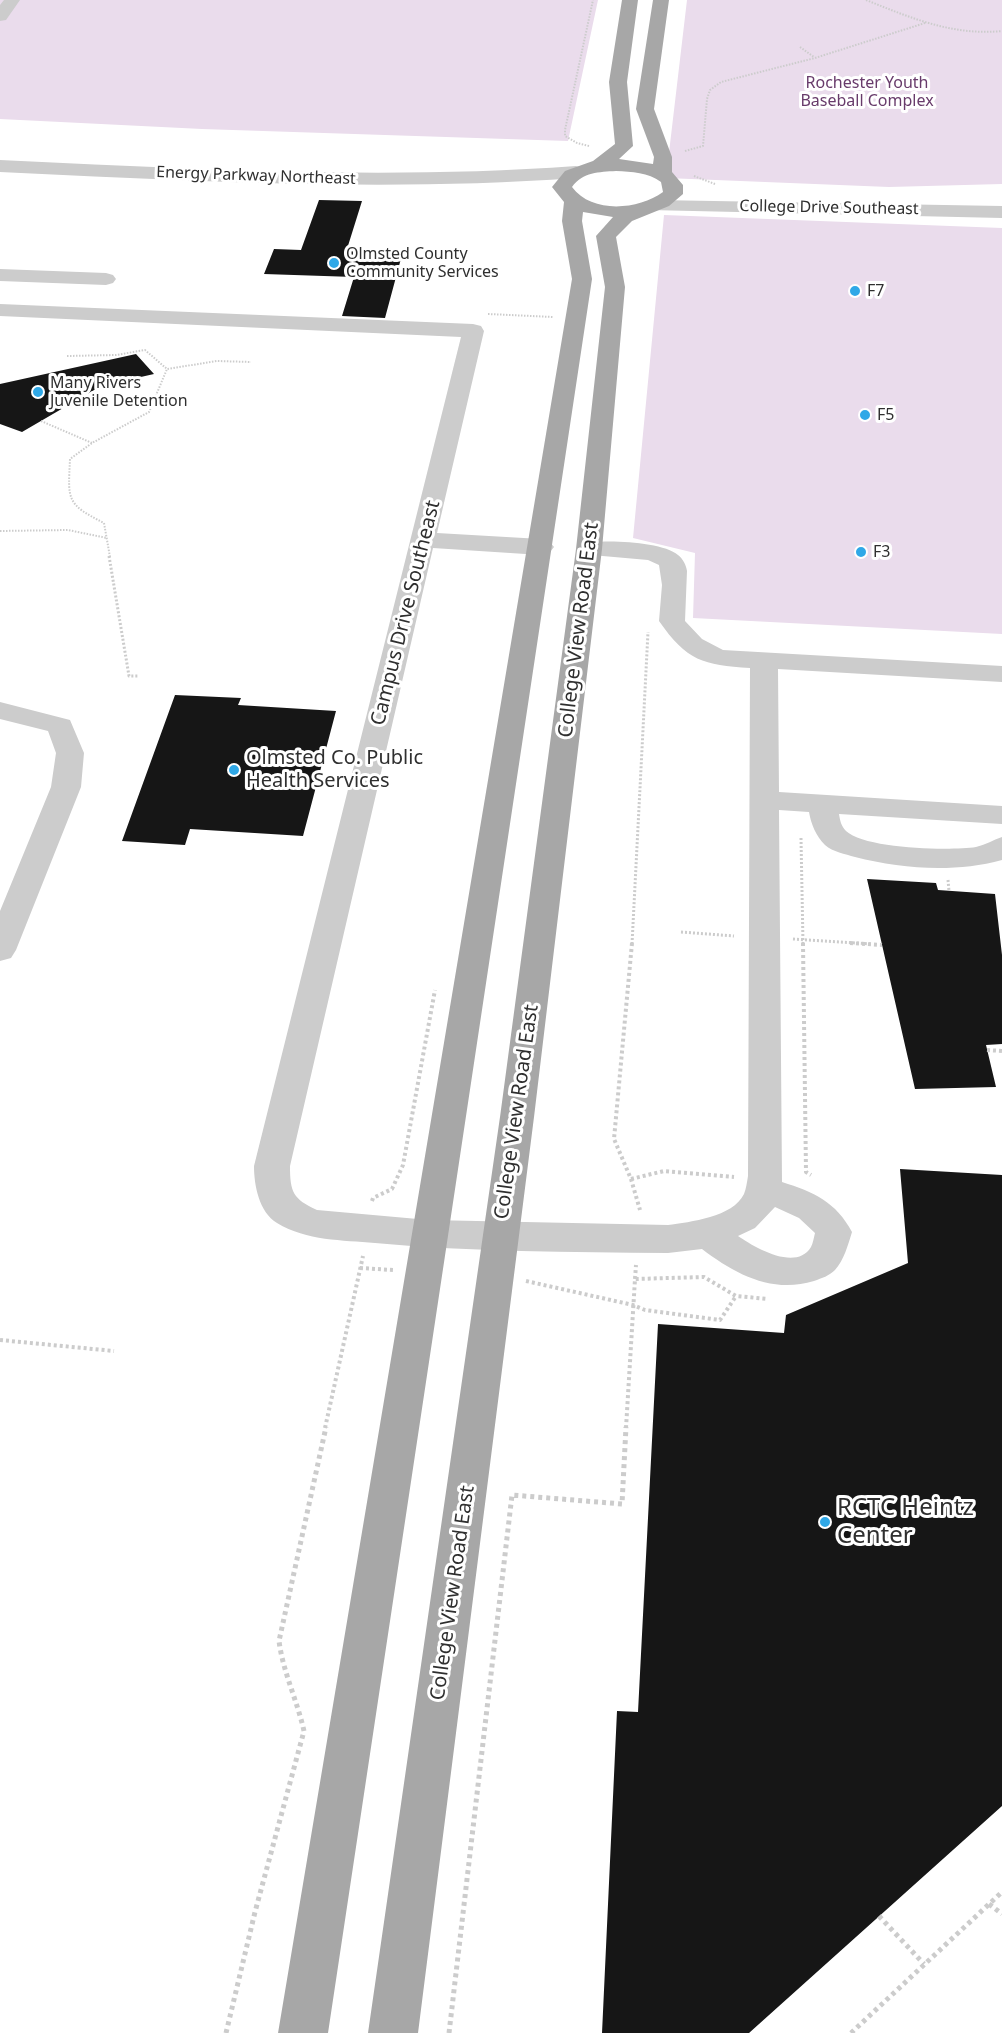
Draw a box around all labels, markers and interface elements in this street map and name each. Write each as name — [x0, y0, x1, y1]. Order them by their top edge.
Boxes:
park label: Rochester Youth Baseball Complex — [800, 73, 934, 111]
street label: Energy Parkway Northeast — [156, 163, 356, 189]
street label: College Drive Southeast — [739, 197, 919, 219]
place label: Olmsted County Community Services — [346, 244, 499, 282]
marker: Olmsted County Community Services — [327, 256, 341, 270]
place label: F7 — [867, 281, 884, 301]
marker: F7 — [848, 284, 862, 298]
place label: Many Rivers Juvenile Detention — [50, 373, 188, 411]
marker: Many Rivers Juvenile Detention — [31, 385, 45, 399]
place label: F5 — [877, 405, 894, 425]
marker: F5 — [858, 408, 872, 422]
street label: Campus Drive Southeast — [366, 498, 446, 728]
street label: College View Road East — [554, 521, 604, 739]
place label: F3 — [873, 542, 890, 562]
marker: F3 — [854, 545, 868, 559]
place label: Olmsted Co. Public Health Services — [246, 746, 423, 793]
marker: Olmsted Co. Public Health Services — [227, 763, 241, 777]
street label: College View Road East — [490, 1003, 544, 1221]
street label: College View Road East — [426, 1484, 480, 1702]
place label: RCTC Heintz Center — [837, 1494, 974, 1550]
marker: RCTC Heintz Center — [818, 1515, 832, 1529]

